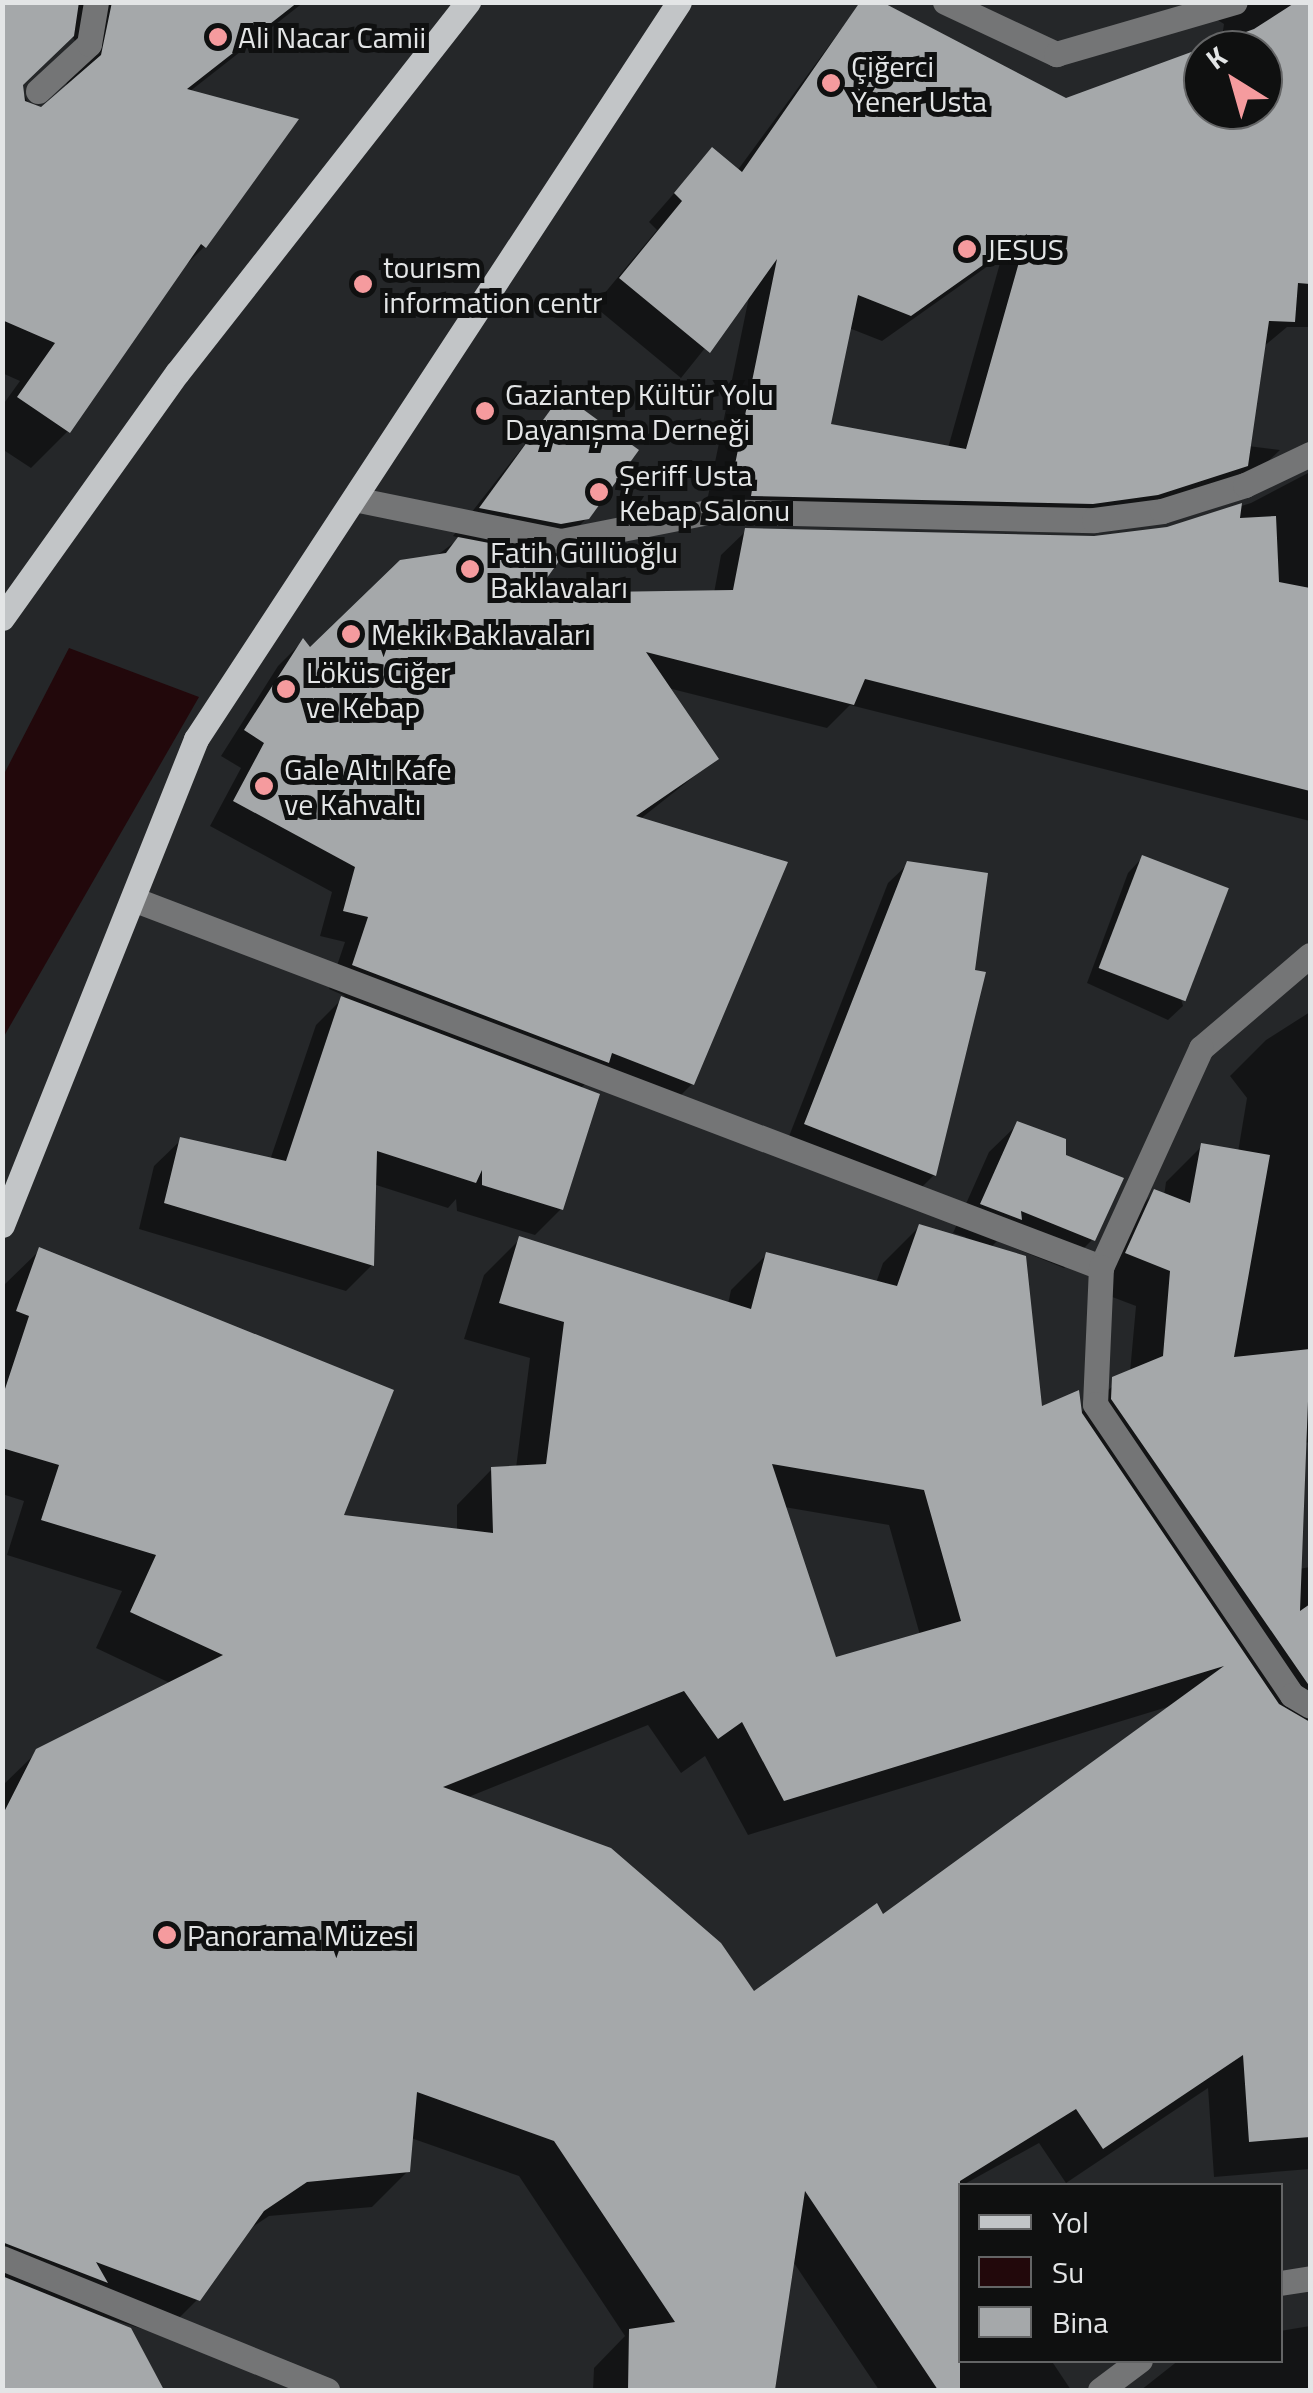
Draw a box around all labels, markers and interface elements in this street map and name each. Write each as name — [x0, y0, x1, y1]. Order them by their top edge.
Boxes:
place label: Ali Nacar Camii — [238, 19, 426, 55]
marker: Ali Nacar Camii — [207, 26, 229, 48]
north arrow — [1183, 30, 1283, 130]
text: K — [1196, 35, 1235, 79]
place label: Çiğerci Yener Usta — [851, 48, 987, 118]
marker: Çiğerci Yener Usta — [820, 72, 842, 94]
place label: JESUS — [987, 231, 1064, 267]
marker: JESUS — [956, 238, 978, 260]
place label: tourısm information centr — [383, 249, 602, 320]
marker: tourısm information centr — [352, 273, 374, 295]
place label: Gaziantep Kültür Yolu Dayanışma Derneği — [505, 376, 774, 446]
marker: Gaziantep Kültür Yolu Dayanışma Derneği — [474, 400, 496, 422]
place label: Şeriff Usta Kebap Salonu — [619, 457, 790, 528]
marker: Şeriff Usta Kebap Salonu — [588, 481, 610, 503]
place label: Fatih Güllüoğlu Baklavaları — [490, 534, 678, 604]
marker: Fatih Güllüoğlu Baklavaları — [459, 558, 481, 580]
place label: Mekik Baklavaları — [371, 616, 591, 652]
marker: Mekik Baklavaları — [340, 623, 362, 645]
place label: Löküs Ciğer ve Kebap — [306, 654, 451, 724]
marker: Löküs Ciğer ve Kebap — [275, 678, 297, 700]
place label: Gale Altı Kafe ve Kahvaltı — [284, 751, 452, 822]
marker: Gale Altı Kafe ve Kahvaltı — [253, 775, 275, 797]
place label: Panorama Müzesi — [187, 1917, 414, 1953]
marker: Panorama Müzesi — [156, 1924, 178, 1946]
legend — [958, 2183, 1283, 2363]
text: Yol — [1052, 2199, 1089, 2245]
text: Su — [1052, 2249, 1084, 2295]
text: Bina — [1052, 2299, 1108, 2345]

